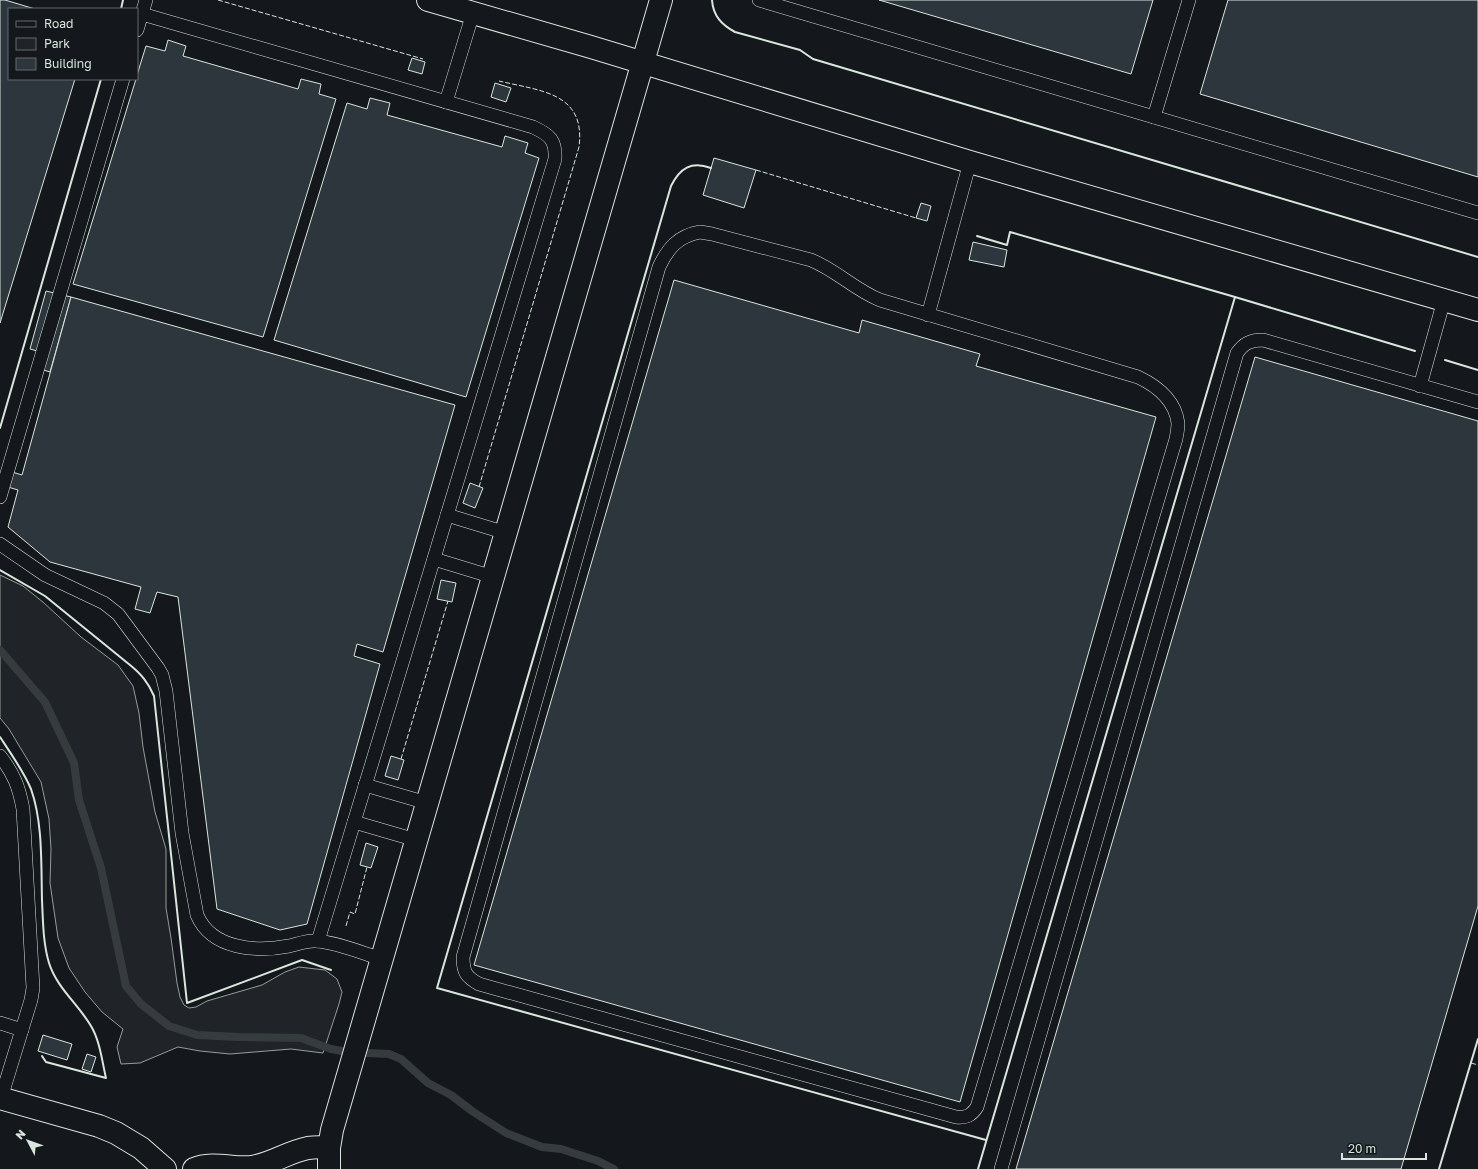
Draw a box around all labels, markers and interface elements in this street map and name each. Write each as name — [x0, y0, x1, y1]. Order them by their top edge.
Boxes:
legend — [8, 8, 138, 80]
text: Road — [44, 16, 73, 31]
text: Park — [44, 36, 70, 51]
text: Building — [44, 56, 92, 71]
north arrow — [8, 1121, 48, 1161]
text: N — [12, 1127, 28, 1142]
scale bar — [1342, 1135, 1426, 1161]
text: 20 m — [1348, 1141, 1376, 1156]

